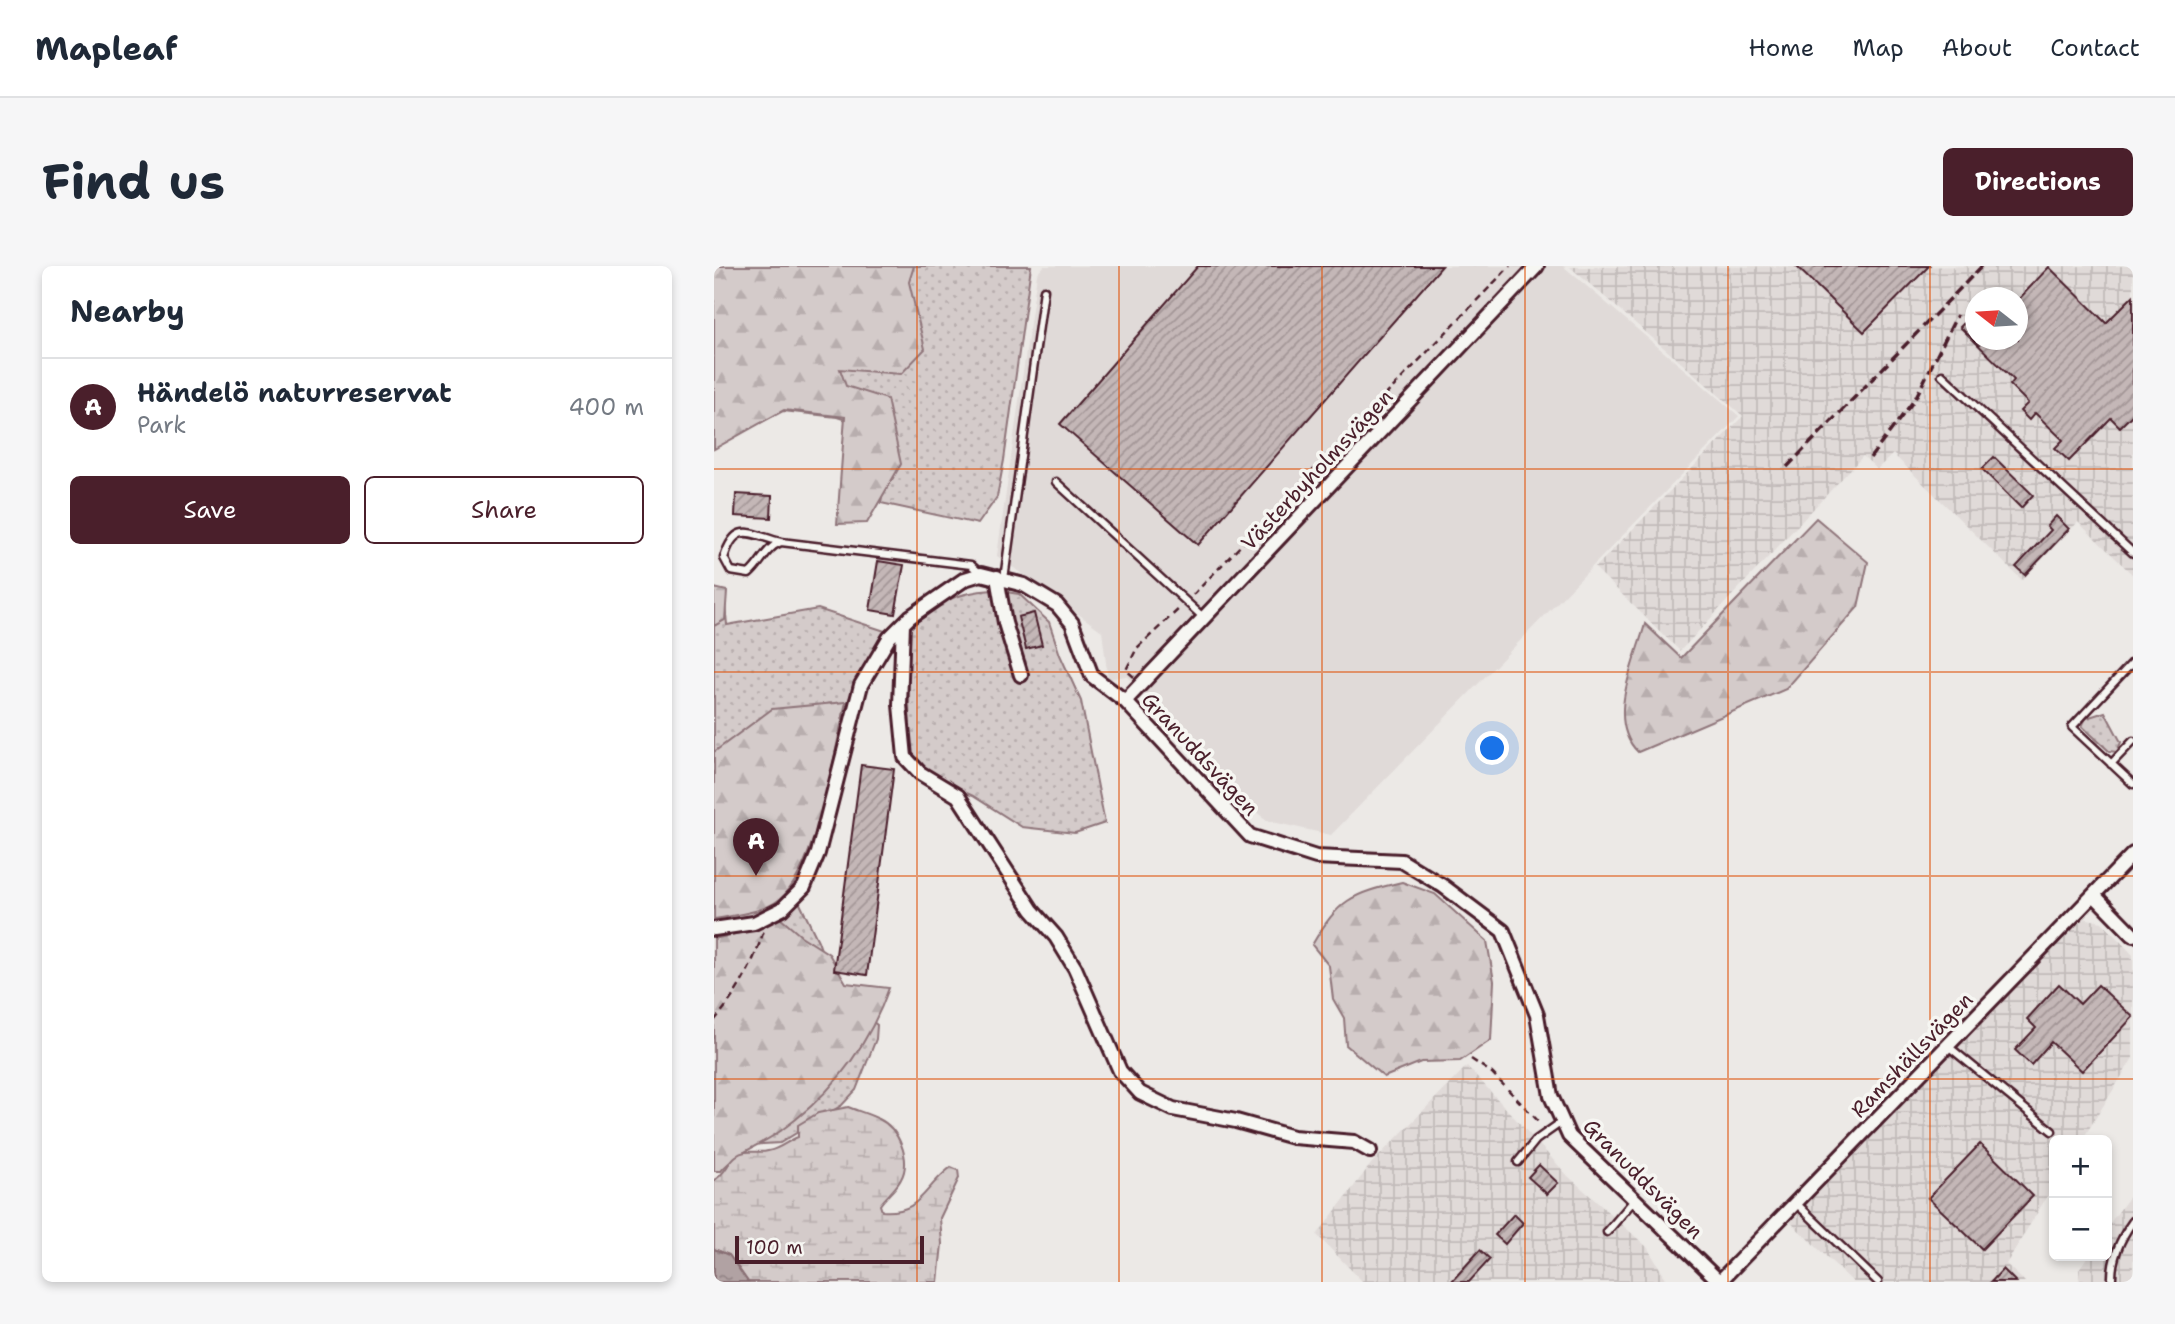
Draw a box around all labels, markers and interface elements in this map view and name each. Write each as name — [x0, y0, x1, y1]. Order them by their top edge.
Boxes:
text: Mapleaf — [35, 26, 178, 71]
text: Home — [1748, 32, 1814, 64]
text: Map — [1852, 32, 1904, 64]
text: About — [1942, 32, 2012, 64]
text: Contact — [2050, 32, 2140, 64]
button: Directions — [1943, 148, 2133, 216]
text: Find us — [42, 149, 225, 215]
north arrow — [1965, 287, 2028, 350]
text: Nearby — [70, 291, 185, 332]
text: Händelö naturreservat — [137, 375, 452, 410]
street label: Västerbyholmsvägen — [1235, 383, 1399, 557]
text: A — [84, 392, 102, 422]
text: 400 m — [568, 392, 644, 422]
text: Park — [137, 410, 186, 440]
button: Save — [70, 476, 350, 544]
button: Share — [364, 476, 644, 544]
street label: Granuddsvägen — [1135, 686, 1265, 822]
your location — [1475, 731, 1509, 765]
pin: A — [733, 818, 779, 876]
street label: Ramshällsvägen — [1845, 986, 1979, 1124]
street label: Granuddsvägen — [1577, 1113, 1709, 1245]
map controls — [2049, 1135, 2112, 1261]
button: + — [2049, 1135, 2112, 1198]
button: − — [2049, 1198, 2112, 1261]
scale bar — [735, 1233, 924, 1265]
text: 100 m — [746, 1235, 803, 1260]

